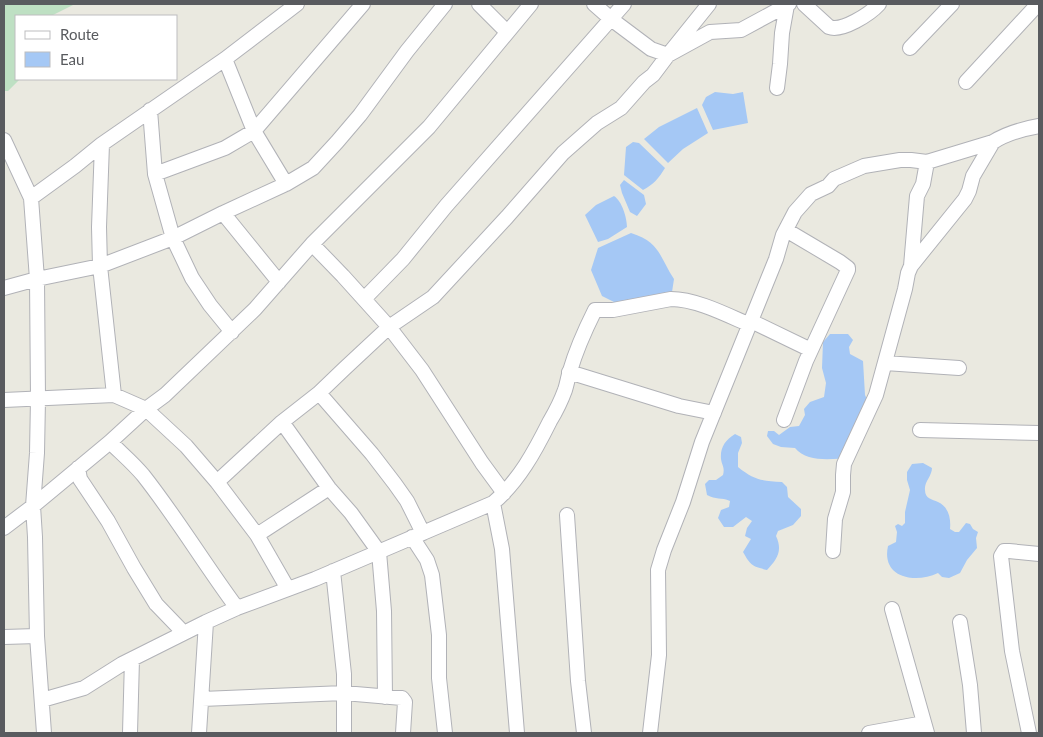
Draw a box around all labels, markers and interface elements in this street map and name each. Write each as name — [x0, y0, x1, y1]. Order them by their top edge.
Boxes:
legend — [15, 15, 178, 80]
text: Route — [60, 25, 99, 43]
text: Eau — [60, 50, 84, 68]

